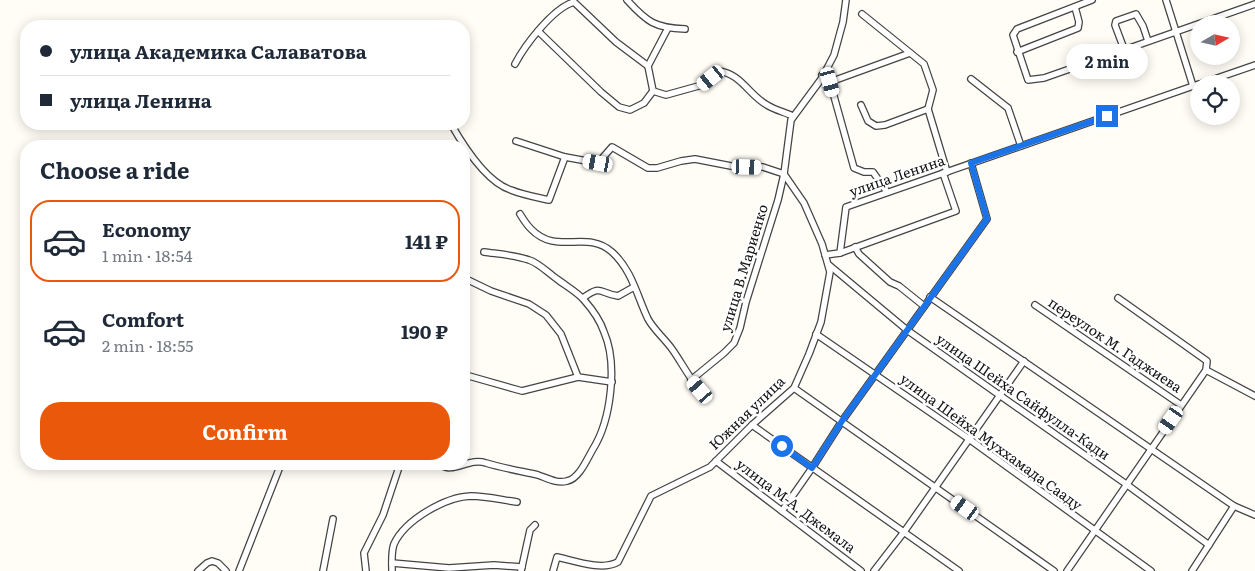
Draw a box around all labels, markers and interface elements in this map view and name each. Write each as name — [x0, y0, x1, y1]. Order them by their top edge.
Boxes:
north arrow — [1190, 15, 1240, 65]
map controls — [1190, 15, 1240, 125]
text: улица Академика Салаватова — [70, 37, 367, 65]
callout: 2 min — [1066, 44, 1148, 78]
text: 2 min — [1085, 49, 1129, 73]
car — [694, 63, 727, 93]
car — [818, 66, 841, 98]
button: locate — [1190, 75, 1240, 125]
text: улица Ленина — [70, 86, 212, 114]
route end — [1096, 105, 1118, 127]
street label: улица Ленина — [846, 149, 948, 201]
text: Choose a ride — [40, 153, 189, 186]
car — [581, 153, 614, 173]
car — [731, 159, 762, 175]
street label: улица В.Мариенко — [714, 201, 772, 334]
text: Economy — [102, 215, 191, 243]
icon: car — [42, 219, 87, 264]
text: 141 ₽ — [405, 227, 448, 255]
text: 1 min · 18:54 — [102, 243, 192, 267]
street label: переулок М. Гаджиева — [1045, 292, 1187, 397]
text: Comfort — [102, 305, 184, 333]
icon: car — [42, 309, 87, 354]
text: 190 ₽ — [401, 317, 448, 345]
street label: улица Шейха Сайфулла-Кади — [933, 328, 1115, 464]
text: 2 min · 18:55 — [102, 333, 193, 357]
street label: улица Шейха Муххамада Сааду — [896, 368, 1088, 515]
street label: Южная улица — [704, 371, 789, 454]
car — [684, 374, 715, 406]
button: Confirm — [40, 402, 450, 460]
car — [1156, 403, 1185, 437]
route start — [771, 435, 793, 457]
street label: улица М-А. Джемала — [733, 454, 861, 557]
car — [948, 493, 981, 523]

